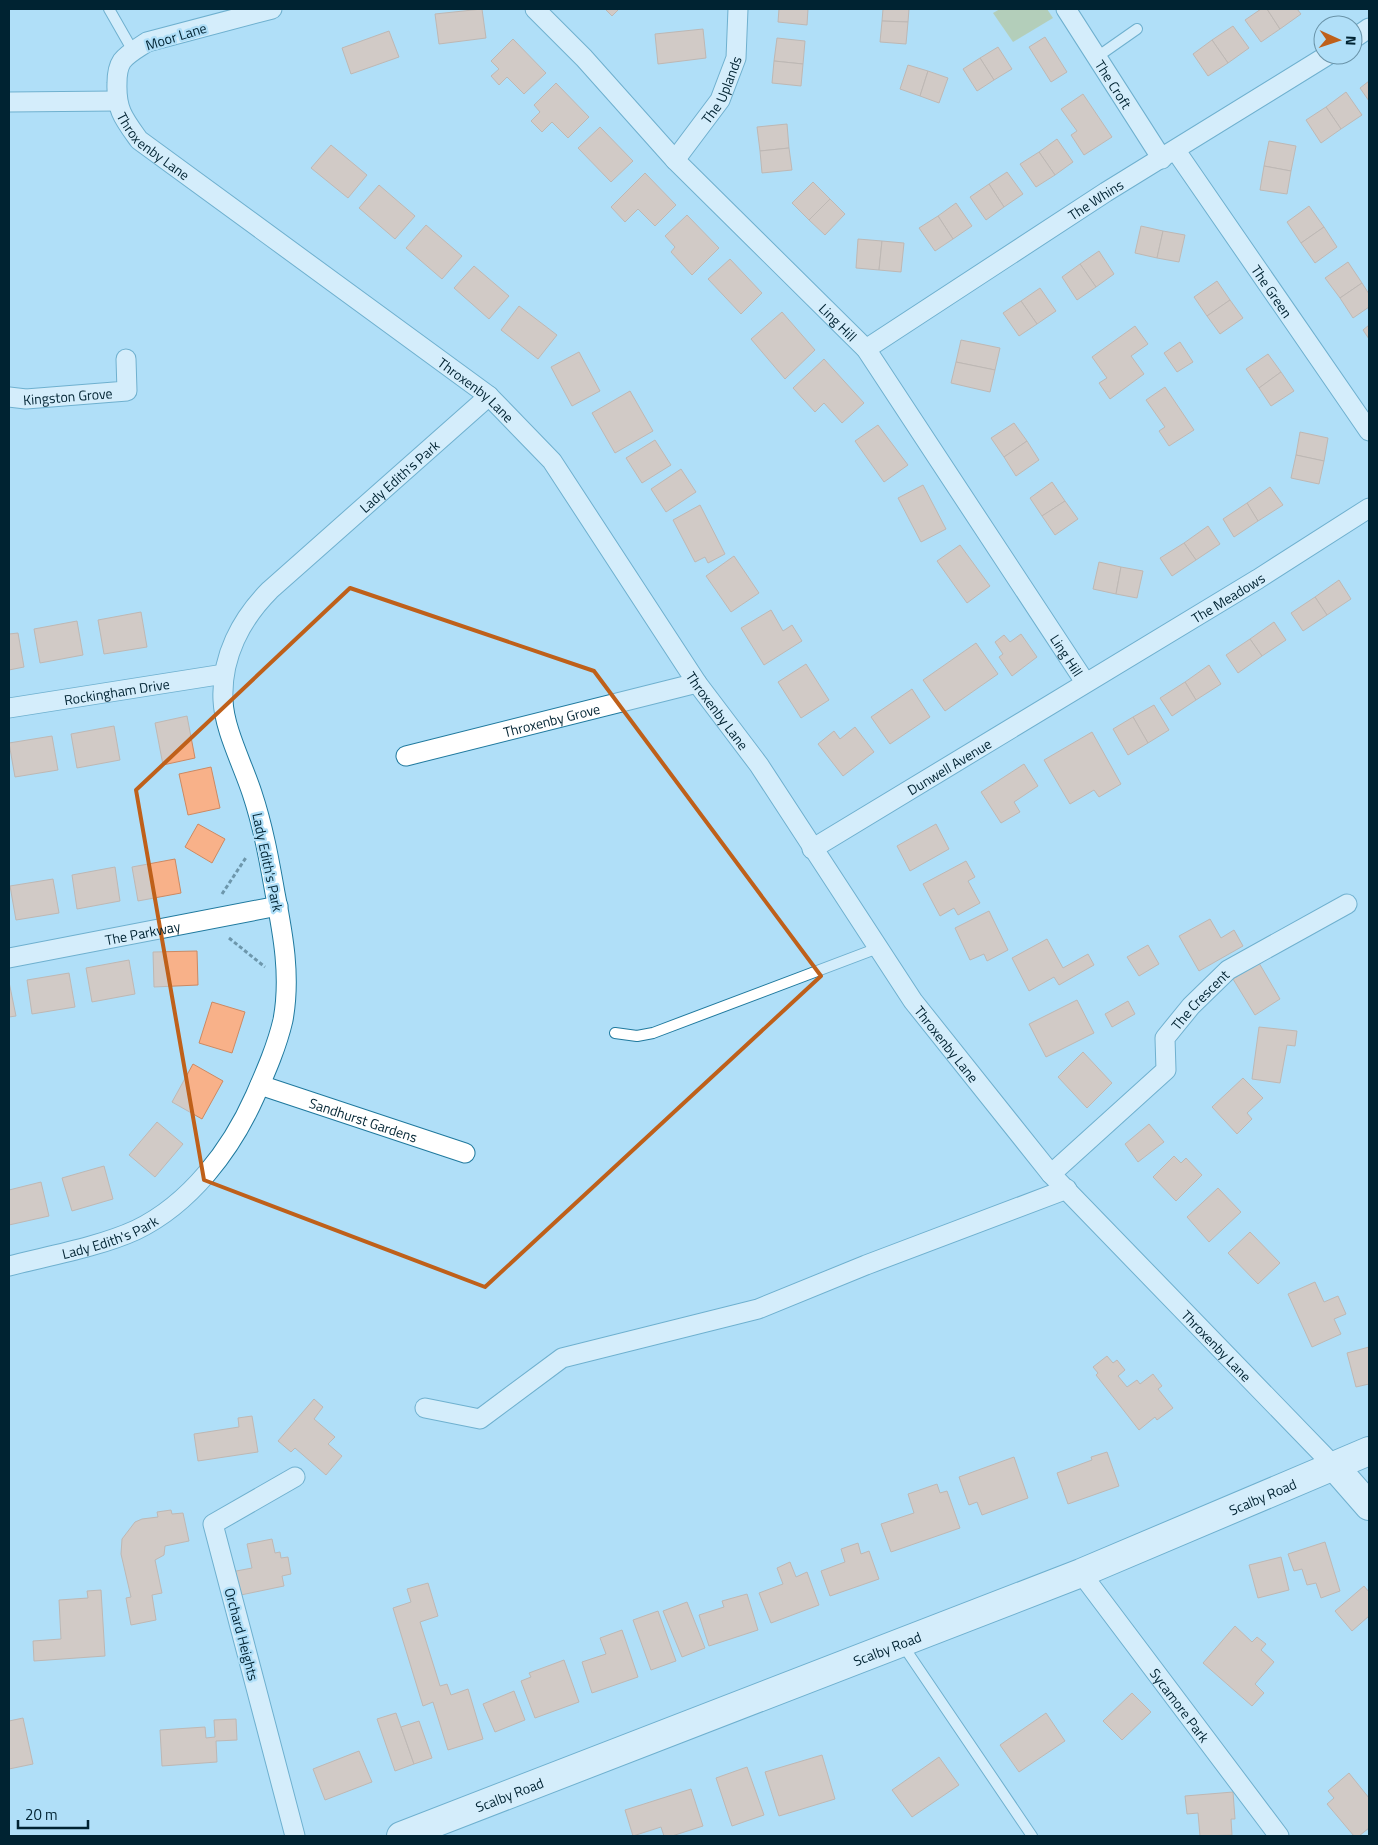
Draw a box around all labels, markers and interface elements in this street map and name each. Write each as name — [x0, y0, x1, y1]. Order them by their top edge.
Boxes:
north arrow — [1313, 15, 1363, 65]
street label: Moor Lane — [143, 17, 209, 55]
text: N — [1341, 35, 1362, 46]
street label: The Uplands — [696, 53, 746, 128]
street label: The Croft — [1090, 55, 1138, 113]
street label: Throxenby Lane — [112, 108, 195, 185]
street label: The Whins — [1064, 173, 1127, 225]
street label: The Green — [1247, 260, 1298, 322]
street label: Ling Hill — [815, 298, 862, 346]
street label: Throxenby Lane — [434, 352, 519, 427]
street label: Kingston Grove — [22, 382, 113, 410]
street label: Lady Edith's Park — [354, 434, 444, 517]
street label: The Meadows — [1187, 567, 1269, 628]
street label: Ling Hill — [1046, 630, 1089, 680]
street label: Throxenby Lane — [682, 667, 754, 754]
street label: Rockingham Drive — [62, 672, 171, 710]
street label: Throxenby Grove — [501, 697, 602, 742]
street label: Dunwell Avenue — [903, 733, 995, 800]
street label: Lady Edith's Park — [247, 811, 289, 914]
street label: The Parkway — [103, 915, 182, 950]
street label: The Crescent — [1165, 964, 1233, 1034]
street label: Throxenby Lane — [910, 1001, 984, 1087]
street label: Sandhurst Gardens — [307, 1092, 420, 1147]
street label: Lady Edith's Park — [60, 1210, 162, 1264]
street label: Throxenby Lane — [1177, 1304, 1257, 1386]
street label: Scalby Road — [1225, 1473, 1299, 1520]
street label: Orchard Heights — [220, 1585, 264, 1683]
street label: Scalby Road — [850, 1625, 924, 1671]
street label: Sycamore Park — [1145, 1663, 1215, 1747]
street label: Scalby Road — [472, 1771, 546, 1817]
scale bar — [18, 1798, 88, 1830]
text: 20 m — [25, 1803, 58, 1826]

